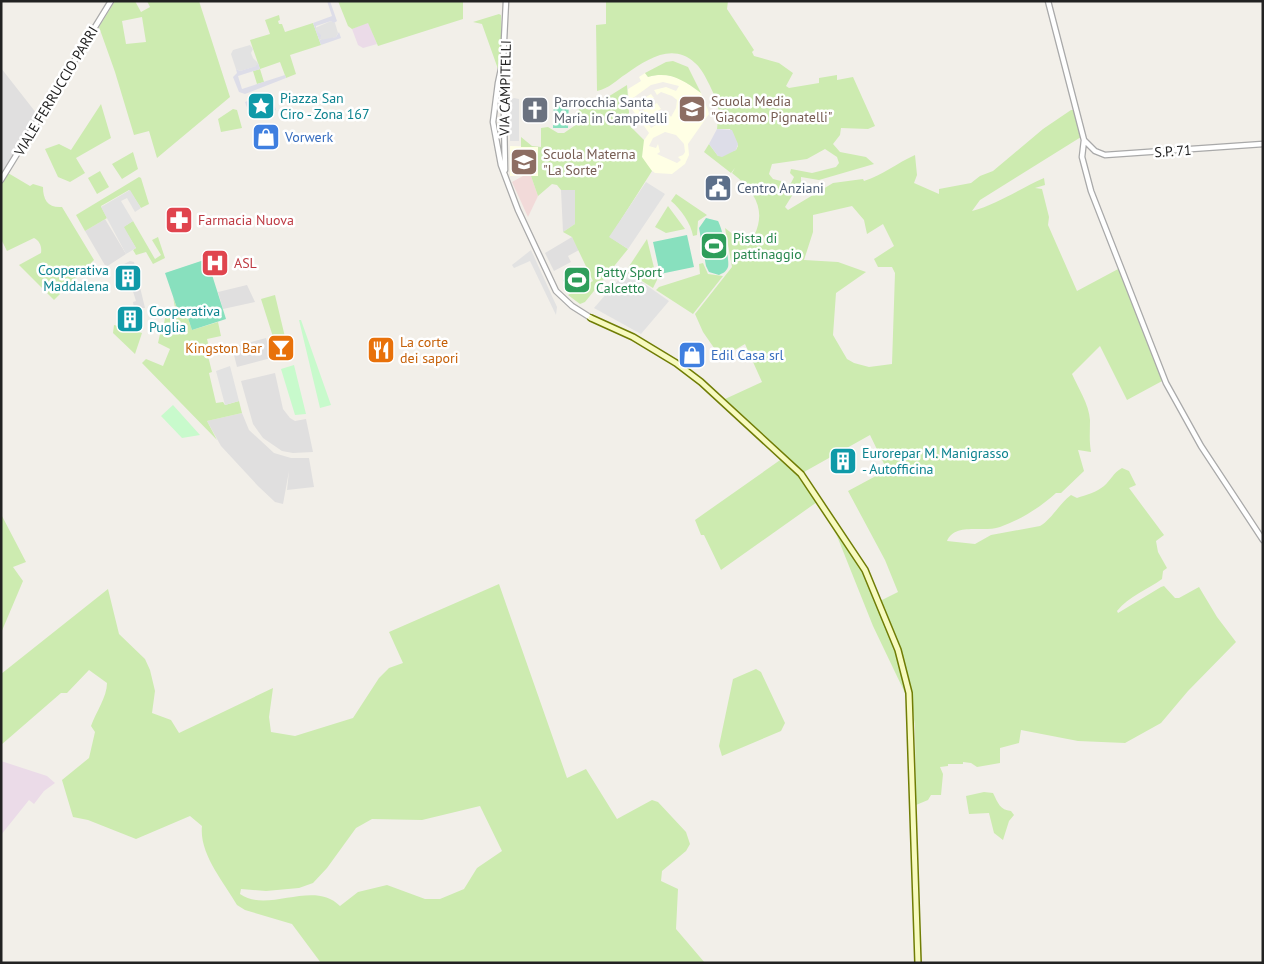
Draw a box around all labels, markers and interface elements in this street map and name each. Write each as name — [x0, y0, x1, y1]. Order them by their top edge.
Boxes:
street label: VIALE FERRUCCIO PARRI — [10, 23, 102, 160]
street label: VIA CAMPITELLI — [495, 40, 515, 137]
place label: Piazza San Ciro - Zona 167 — [280, 89, 370, 123]
place icon: Piazza San Ciro - Zona 167 — [246, 91, 276, 121]
place label: Scuola Media "Giacomo Pignatelli" — [711, 92, 833, 126]
place label: Parrocchia Santa Maria in Campitelli — [554, 93, 667, 127]
school or university icon: Scuola Media "Giacomo Pignatelli" — [677, 94, 707, 124]
church icon: Parrocchia Santa Maria in Campitelli — [520, 95, 550, 125]
shop icon: Vorwerk — [251, 122, 281, 152]
place label: Vorwerk — [284, 128, 333, 146]
street label: S.P. 71 — [1154, 141, 1192, 161]
place label: Scuola Materna "La Sorte" — [543, 145, 636, 179]
school or university icon: Scuola Materna "La Sorte" — [509, 147, 539, 177]
public building icon: Centro Anziani — [703, 173, 733, 203]
place label: Centro Anziani — [737, 179, 824, 197]
pharmacy icon: Farmacia Nuova — [164, 205, 194, 235]
place label: Farmacia Nuova — [198, 211, 294, 229]
place label: Pista di pattinaggio — [733, 229, 802, 263]
sports icon: Pista di pattinaggio — [699, 231, 729, 261]
hospital icon: ASL — [200, 248, 230, 278]
place label: ASL — [234, 254, 257, 272]
place label: Cooperativa Maddalena — [38, 261, 109, 295]
building icon: Cooperativa Maddalena — [113, 263, 143, 293]
place label: Patty Sport Calcetto — [596, 263, 662, 297]
sports icon: Patty Sport Calcetto — [562, 265, 592, 295]
place label: Cooperativa Puglia — [149, 302, 220, 336]
building icon: Cooperativa Puglia — [115, 304, 145, 334]
bar icon: Kingston Bar — [266, 333, 296, 363]
place label: La corte dei sapori — [400, 333, 459, 367]
restaurant icon: La corte dei sapori — [366, 335, 396, 365]
place label: Kingston Bar — [185, 339, 262, 357]
shop icon: Edil Casa srl — [677, 340, 707, 370]
place label: Edil Casa srl — [711, 346, 784, 364]
place label: Eurorepar M. Manigrasso - Autofficina — [862, 444, 1009, 478]
building icon: Eurorepar M. Manigrasso - Autofficina — [828, 446, 858, 476]

